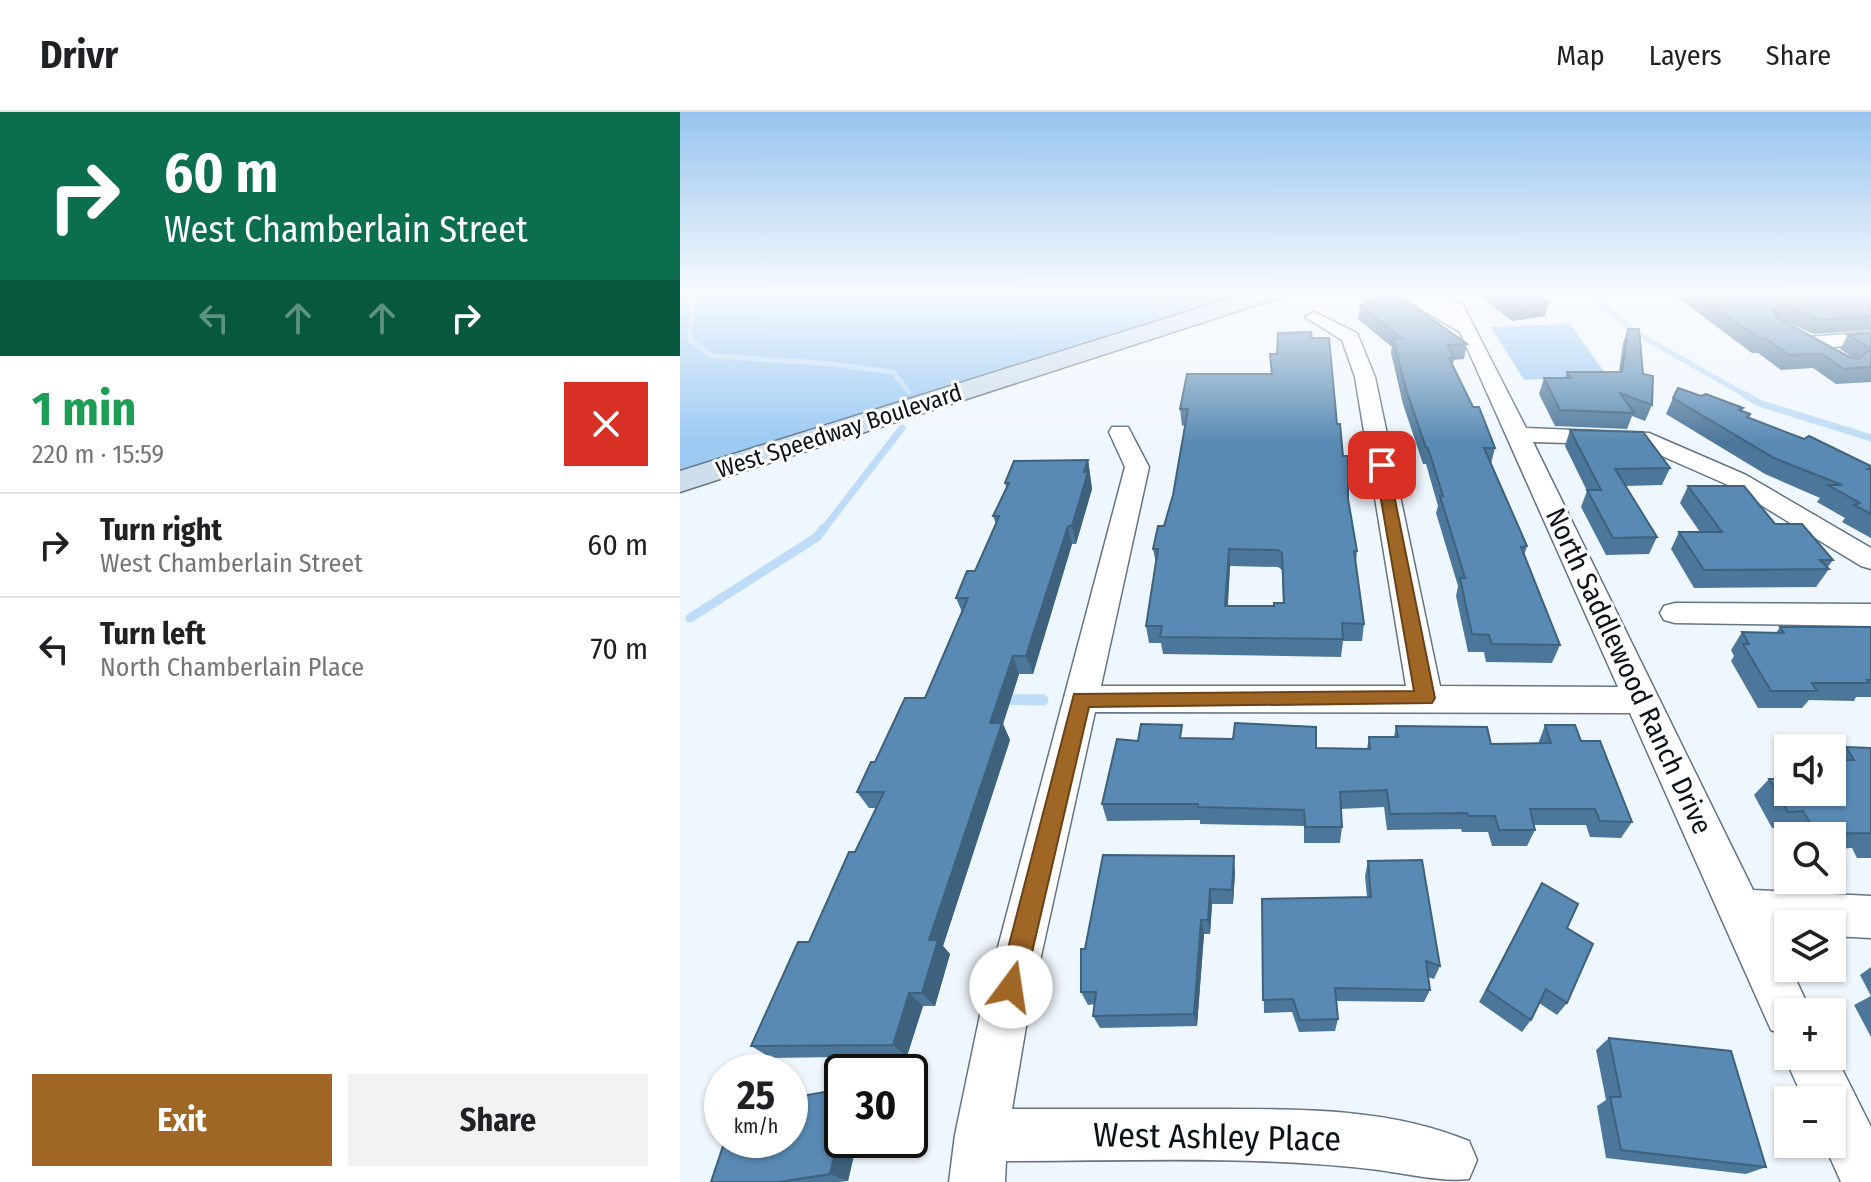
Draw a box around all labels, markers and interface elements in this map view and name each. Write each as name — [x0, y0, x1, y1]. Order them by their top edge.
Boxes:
text: Drivr — [40, 32, 118, 78]
text: Map — [1556, 39, 1605, 72]
text: Layers — [1649, 39, 1722, 72]
text: Share — [1766, 39, 1831, 72]
text: 60 m — [164, 140, 278, 207]
icon: right — [32, 144, 136, 248]
text: West Chamberlain Street — [164, 208, 528, 252]
icon: left — [192, 296, 236, 340]
icon: ahead — [276, 296, 320, 340]
icon: ahead — [360, 296, 404, 340]
icon: right — [444, 296, 488, 340]
street label: West Speedway Boulevard — [713, 378, 965, 484]
text: 1 min — [32, 380, 137, 438]
button: close — [564, 382, 648, 466]
pin — [1348, 431, 1416, 499]
text: 220 m · 15:59 — [32, 439, 164, 470]
icon: arrive — [1360, 443, 1404, 487]
street label: North Saddlewood Ranch Drive — [1539, 503, 1719, 839]
text: Turn right — [100, 512, 222, 548]
icon: right — [32, 523, 76, 567]
text: 60 m — [587, 527, 648, 563]
text: West Chamberlain Street — [100, 548, 363, 579]
text: Turn left — [100, 616, 206, 652]
icon: left — [32, 627, 76, 671]
text: 70 m — [590, 631, 648, 667]
text: North Chamberlain Place — [100, 652, 364, 683]
map controls — [1774, 734, 1846, 1158]
button: sound — [1774, 734, 1846, 806]
button: search — [1774, 822, 1846, 894]
button: layers — [1774, 910, 1846, 982]
position arrow — [969, 945, 1053, 1029]
button: + — [1774, 998, 1846, 1070]
speed limit sign: 30 — [824, 1054, 928, 1158]
text: 25 — [737, 1072, 775, 1120]
button: Exit — [32, 1074, 332, 1166]
button: Share — [348, 1074, 648, 1166]
button: − — [1774, 1086, 1846, 1158]
text: km/h — [734, 1114, 778, 1138]
street label: West Ashley Place — [1093, 1114, 1341, 1160]

